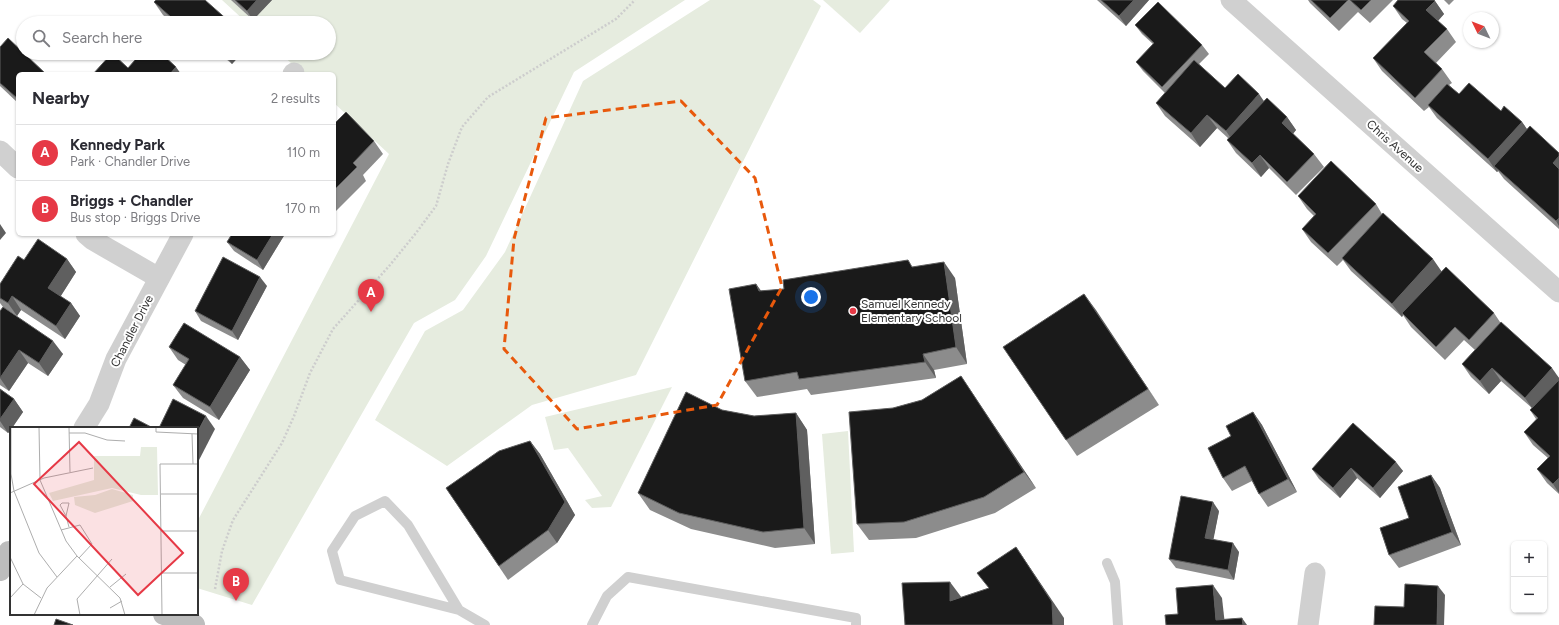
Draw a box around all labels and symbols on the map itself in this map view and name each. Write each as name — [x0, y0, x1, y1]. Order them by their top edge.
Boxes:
north arrow — [1463, 12, 1499, 48]
street label: Chris Avenue — [1364, 117, 1427, 175]
pin: A — [358, 279, 384, 312]
your location — [801, 287, 821, 307]
street label: Chandler Drive — [108, 292, 156, 369]
place label: Samuel Kennedy Elementary School — [861, 297, 962, 325]
marker: Samuel Kennedy Elementary School — [848, 306, 858, 316]
inset map — [10, 427, 198, 615]
pin: B — [223, 568, 249, 601]

